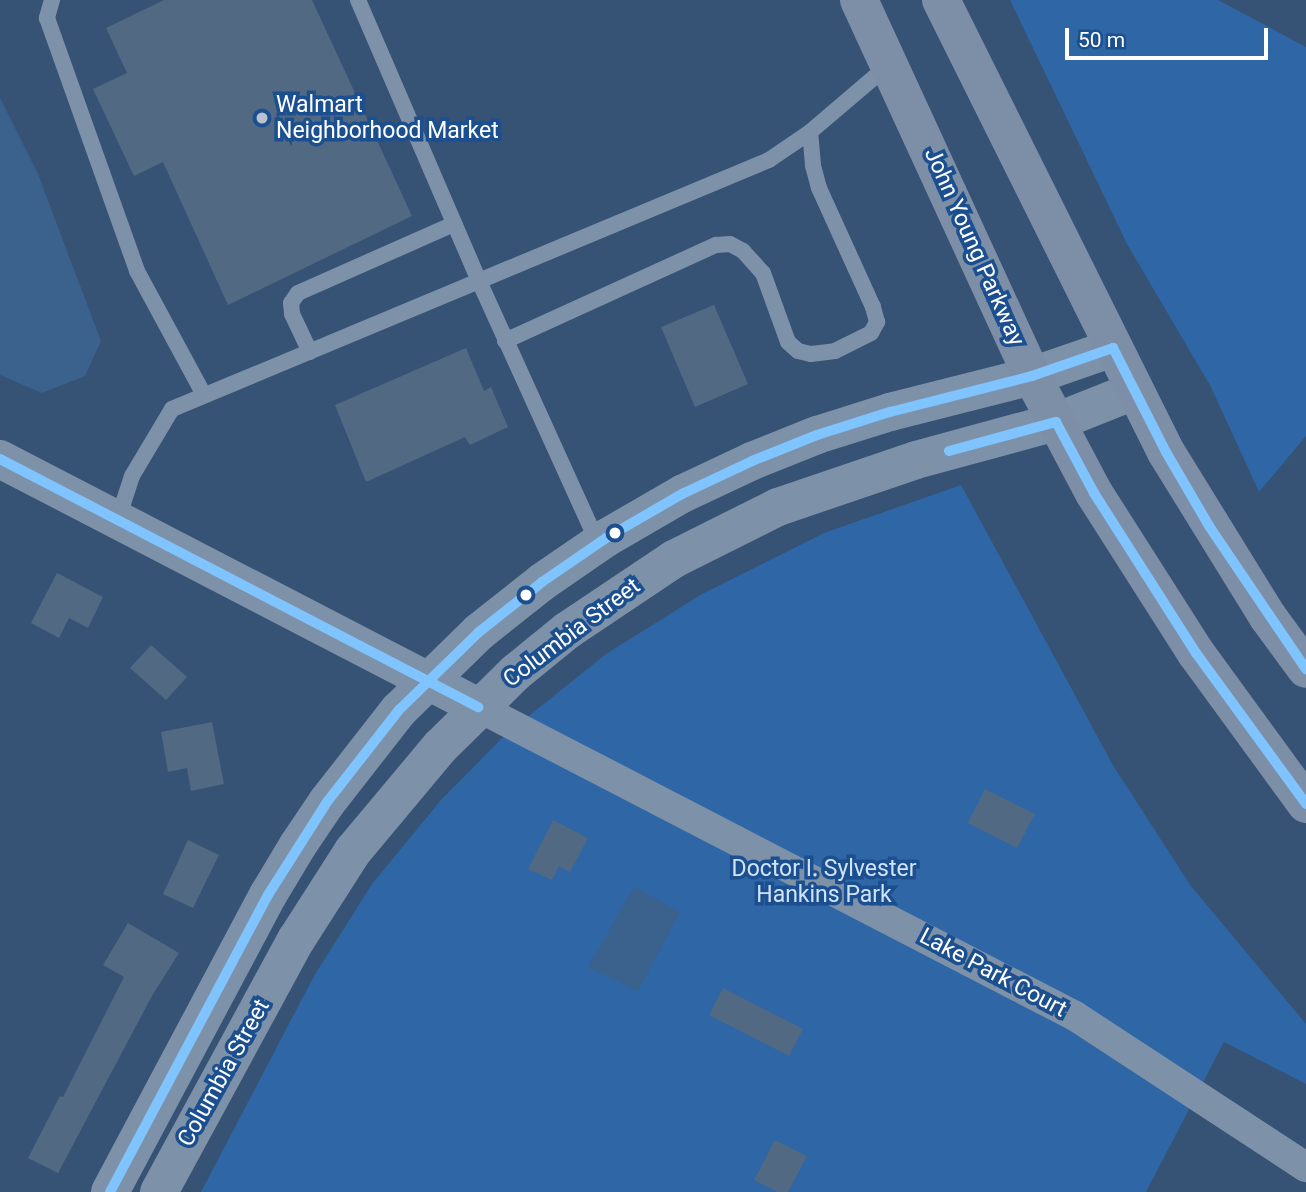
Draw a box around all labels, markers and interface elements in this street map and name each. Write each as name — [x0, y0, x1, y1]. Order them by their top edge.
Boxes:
scale bar — [1068, 14, 1271, 58]
text: 50 m — [1078, 28, 1125, 52]
place label: Walmart Neighborhood Market — [276, 91, 499, 145]
marker: Walmart Neighborhood Market — [254, 110, 270, 126]
street label: John Young Parkway — [918, 144, 1030, 350]
unlabelled marker — [608, 526, 622, 540]
street label: Columbia Street — [498, 573, 646, 693]
unlabelled marker — [519, 588, 533, 602]
park label: Doctor I. Sylvester Hankins Park — [732, 855, 916, 909]
street label: Lake Park Court — [915, 923, 1071, 1023]
street label: Columbia Street — [172, 995, 276, 1151]

